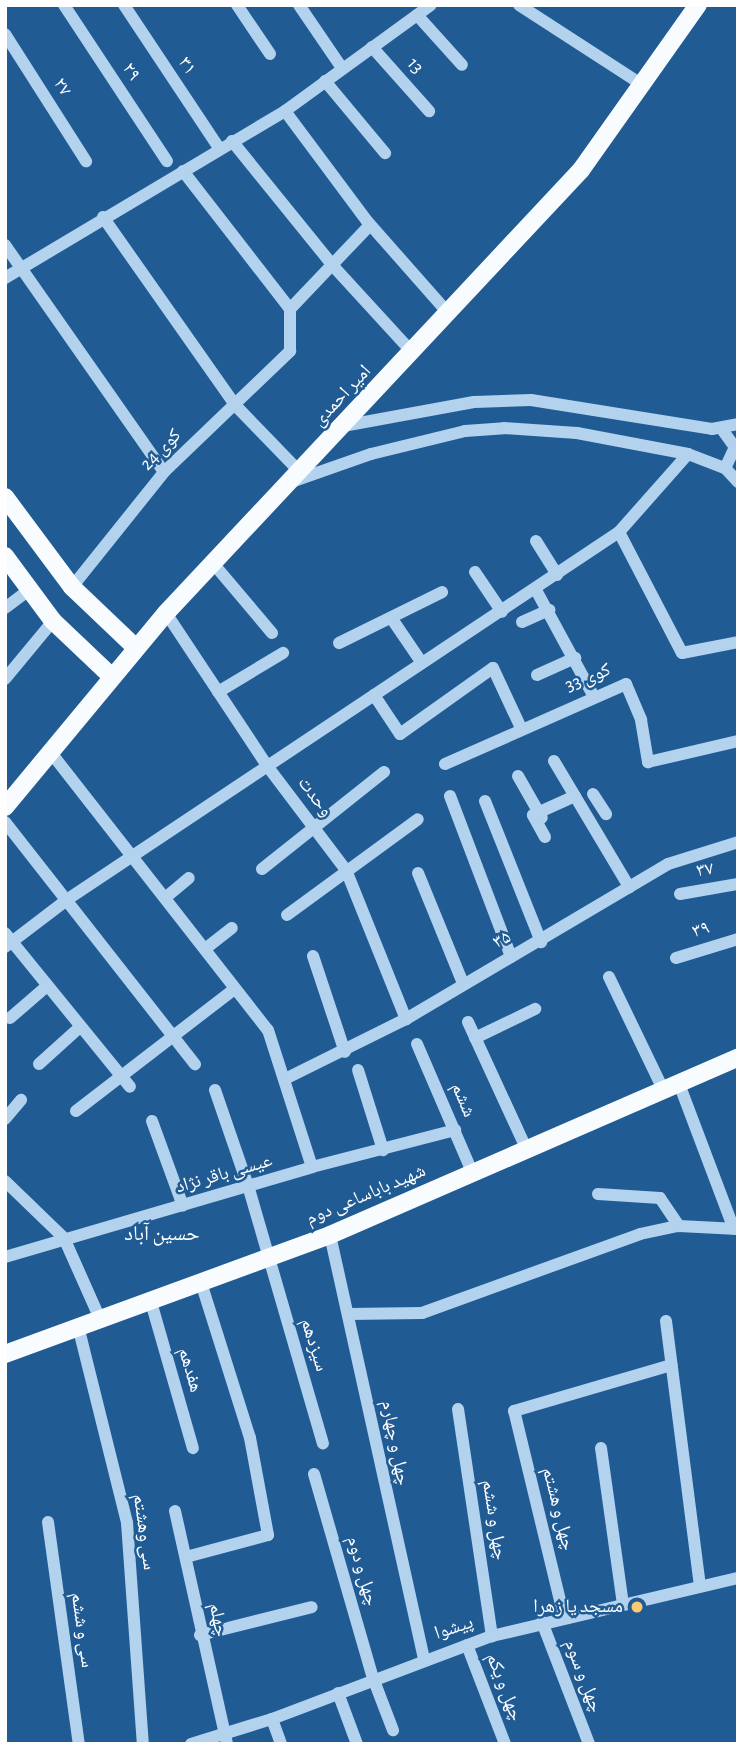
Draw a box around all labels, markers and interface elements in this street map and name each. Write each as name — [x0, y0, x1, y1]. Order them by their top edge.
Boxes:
street label: ۳۱ — [173, 53, 201, 79]
street label: 13 — [402, 53, 428, 79]
street label: ۲۹ — [117, 59, 145, 85]
street label: ۲۷ — [48, 74, 76, 100]
street label: امیر احمدی — [308, 360, 376, 432]
street label: کوی 24 — [136, 424, 186, 476]
street label: کوی 33 — [562, 659, 614, 697]
street label: وحدت — [292, 772, 338, 822]
street label: ۳۷ — [695, 857, 715, 883]
street label: ۳۹ — [690, 917, 712, 943]
street label: ۳۵ — [489, 926, 515, 954]
street label: ششم — [446, 1079, 480, 1121]
street label: عیسی باقر نژاد — [173, 1149, 275, 1199]
street label: شهید باباساعی دوم — [303, 1160, 429, 1230]
district label: حسین آباد — [124, 1221, 200, 1247]
street label: سیزدهم — [295, 1316, 333, 1374]
street label: هفدهم — [173, 1345, 207, 1395]
street label: چهل و چهارم — [376, 1398, 414, 1488]
street label: چهل و هشتم — [537, 1465, 579, 1553]
street label: چهل و ششم — [476, 1478, 512, 1562]
street label: سی وهشتم — [127, 1492, 161, 1572]
street label: چهل و دوم — [341, 1533, 383, 1609]
street label: سی و ششم — [65, 1591, 99, 1669]
place label: مسجد یا زهرا — [533, 1596, 623, 1618]
marker: مسجد یا زهرا — [629, 1599, 645, 1615]
street label: چهلم — [204, 1601, 232, 1639]
street label: پیشوا — [432, 1611, 476, 1645]
street label: چهل و سوم — [559, 1636, 607, 1716]
street label: چهل و یکم — [481, 1650, 527, 1724]

